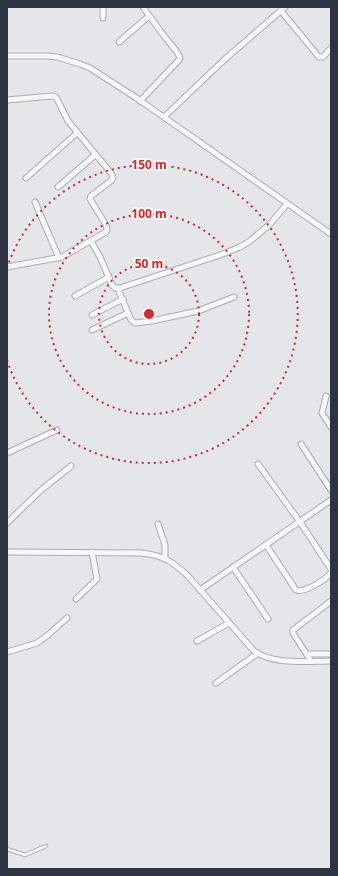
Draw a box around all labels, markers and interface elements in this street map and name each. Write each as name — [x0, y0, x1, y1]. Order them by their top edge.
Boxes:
text: 150 m — [131, 156, 167, 173]
text: 100 m — [131, 205, 167, 222]
text: 50 m — [135, 255, 163, 272]
centre of rings — [142, 307, 156, 321]

